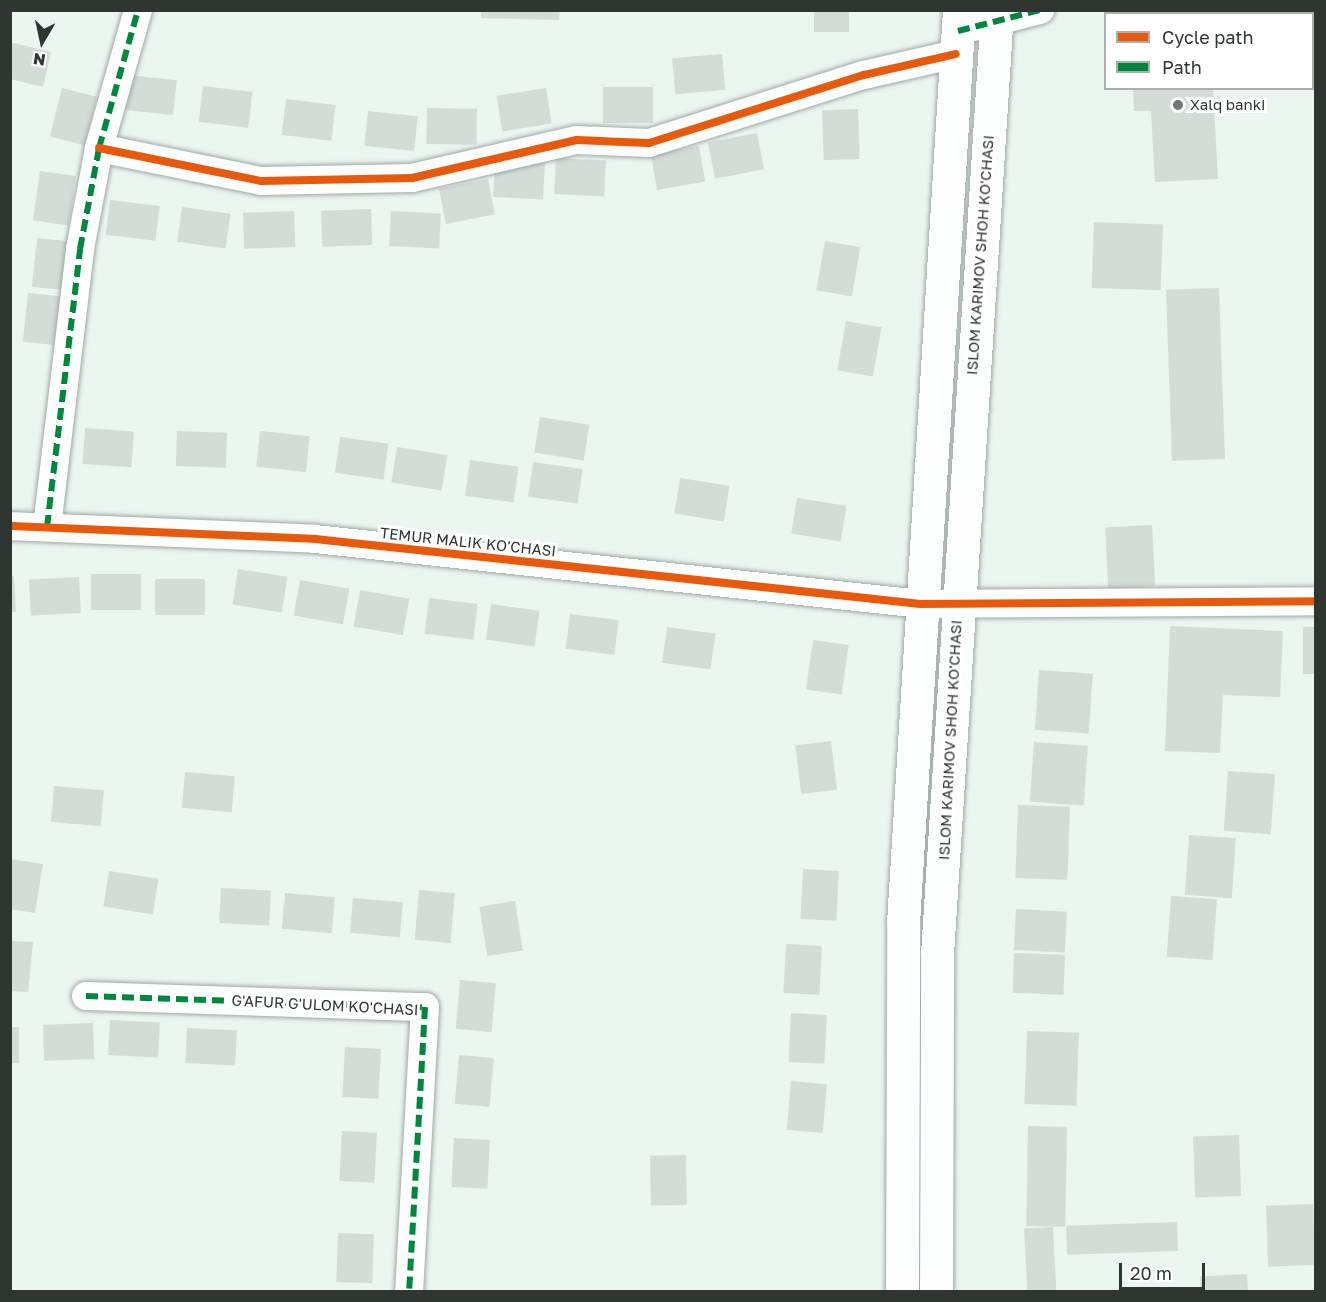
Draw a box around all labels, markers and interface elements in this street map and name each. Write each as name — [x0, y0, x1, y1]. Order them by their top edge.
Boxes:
north arrow — [12, 12, 72, 72]
legend — [1104, 12, 1314, 90]
text: Cycle path — [1162, 26, 1254, 48]
text: N — [32, 49, 47, 71]
text: Path — [1162, 56, 1202, 78]
place label: Xalq banki — [1190, 96, 1265, 114]
marker: Xalq banki — [1171, 98, 1185, 112]
street label: ISLOM KARIMOV SHOH KO'CHASI — [963, 134, 997, 376]
street label: TEMUR MALIK KO'CHASI — [379, 524, 557, 560]
street label: ISLOM KARIMOV SHOH KO'CHASI — [935, 619, 965, 861]
street label: G'AFUR G'ULOM KO'CHASI — [231, 991, 419, 1019]
scale bar — [1122, 1251, 1208, 1289]
text: 20 m — [1130, 1262, 1172, 1284]

